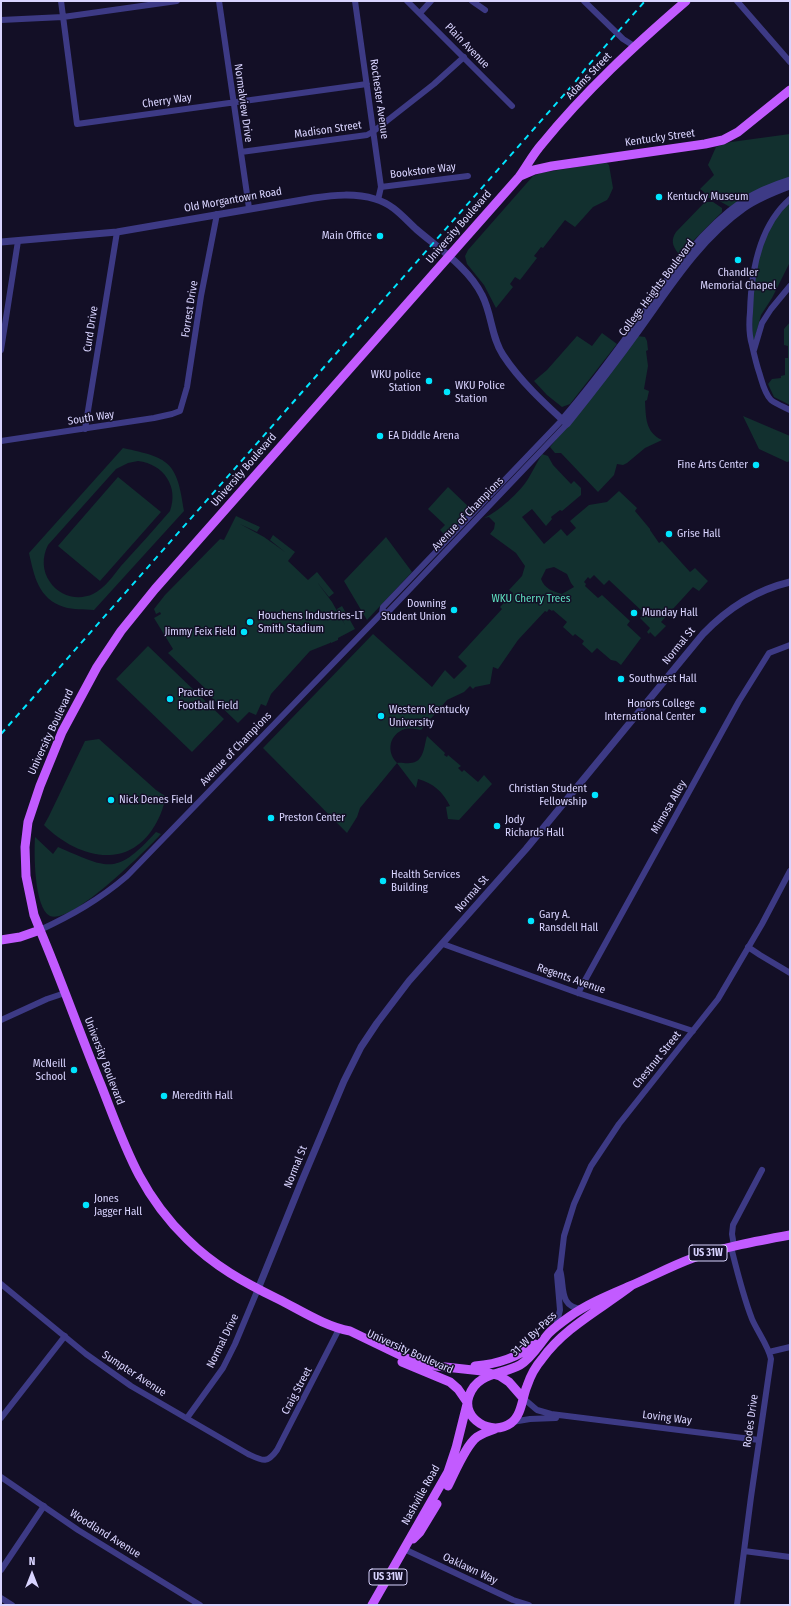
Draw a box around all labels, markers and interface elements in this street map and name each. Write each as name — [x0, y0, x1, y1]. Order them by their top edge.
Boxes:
street label: Plain Avenue — [442, 21, 492, 71]
street label: Adams Street — [563, 50, 615, 102]
street label: Rochester Avenue — [367, 58, 391, 140]
street label: Normalview Drive — [231, 63, 255, 143]
street label: Cherry Way — [141, 91, 193, 111]
street label: Madison Street — [294, 119, 362, 141]
street label: Kentucky Street — [624, 127, 696, 149]
street label: Bookstore Way — [389, 160, 457, 182]
street label: Old Morgantown Road — [183, 185, 283, 215]
street label: University Boulevard — [424, 188, 494, 266]
place label: Kentucky Museum — [667, 190, 748, 204]
marker: Kentucky Museum — [654, 192, 664, 202]
place label: Main Office — [322, 229, 372, 243]
marker: Main Office — [375, 231, 385, 241]
street label: College Heights Boulevard — [616, 237, 698, 339]
marker: Chandler Memorial Chapel — [733, 255, 743, 265]
place label: Chandler Memorial Chapel — [700, 266, 776, 292]
street label: Forrest Drive — [179, 280, 201, 338]
street label: Curd Drive — [81, 305, 101, 353]
place label: WKU police Station — [371, 368, 421, 394]
marker: WKU police Station — [424, 376, 434, 386]
place label: WKU Police Station — [455, 379, 505, 405]
marker: WKU Police Station — [442, 387, 452, 397]
street label: South Way — [67, 408, 115, 428]
place label: EA Diddle Arena — [388, 429, 459, 443]
street label: University Boulevard — [209, 431, 279, 509]
marker: EA Diddle Arena — [375, 431, 385, 441]
place label: Fine Arts Center — [677, 458, 748, 472]
marker: Fine Arts Center — [751, 460, 761, 470]
street label: Avenue of Champions — [429, 474, 507, 554]
place label: Grise Hall — [677, 527, 720, 541]
marker: Grise Hall — [664, 529, 674, 539]
park label: WKU Cherry Trees — [492, 592, 570, 606]
place label: Downing Student Union — [381, 597, 446, 623]
marker: Downing Student Union — [449, 605, 459, 615]
place label: Munday Hall — [642, 606, 698, 620]
marker: Munday Hall — [629, 608, 639, 618]
place label: Houchens Industries-LT Smith Stadium — [258, 609, 364, 635]
marker: Houchens Industries-LT Smith Stadium — [245, 617, 255, 627]
place label: Jimmy Feix Field — [164, 625, 236, 639]
street label: Normal St — [660, 625, 698, 667]
marker: Jimmy Feix Field — [239, 627, 249, 637]
place label: Southwest Hall — [629, 672, 697, 686]
marker: Southwest Hall — [616, 674, 626, 684]
place label: Practice Football Field — [178, 686, 238, 712]
street label: University Boulevard — [25, 687, 77, 777]
marker: Practice Football Field — [165, 694, 175, 704]
place label: Honors College International Center — [604, 697, 695, 723]
place label: Western Kentucky University — [389, 703, 469, 729]
marker: Honors College International Center — [698, 705, 708, 715]
street label: Avenue of Champions — [197, 709, 275, 789]
marker: Western Kentucky University — [376, 711, 386, 721]
street label: Mimosa Alley — [648, 778, 690, 836]
place label: Christian Student Fellowship — [509, 782, 587, 808]
marker: Christian Student Fellowship — [590, 790, 600, 800]
place label: Nick Denes Field — [119, 793, 193, 807]
marker: Nick Denes Field — [106, 795, 116, 805]
place label: Preston Center — [279, 811, 345, 825]
marker: Preston Center — [266, 813, 276, 823]
place label: Jody Richards Hall — [505, 813, 564, 839]
marker: Jody Richards Hall — [492, 821, 502, 831]
place label: Health Services Building — [391, 868, 460, 894]
street label: Normal St — [452, 873, 492, 915]
marker: Health Services Building — [378, 876, 388, 886]
place label: Gary A. Ransdell Hall — [539, 908, 598, 934]
marker: Gary A. Ransdell Hall — [526, 916, 536, 926]
street label: Regents Avenue — [535, 961, 607, 997]
street label: University Boulevard — [81, 1015, 127, 1107]
street label: Chestnut Street — [630, 1029, 684, 1091]
place label: McNeill School — [33, 1057, 66, 1083]
marker: McNeill School — [69, 1065, 79, 1075]
place label: Meredith Hall — [172, 1089, 233, 1103]
marker: Meredith Hall — [159, 1091, 169, 1101]
street label: Normal St — [282, 1144, 310, 1190]
place label: Jones Jagger Hall — [94, 1192, 142, 1218]
marker: Jones Jagger Hall — [81, 1200, 91, 1210]
road number: US 31W — [689, 1245, 727, 1261]
street label: 31-W By-Pass — [508, 1309, 560, 1359]
street label: Normal Drive — [204, 1312, 242, 1370]
street label: University Boulevard — [365, 1327, 455, 1377]
street label: Sumpter Avenue — [99, 1348, 169, 1400]
street label: Craig Street — [279, 1365, 315, 1417]
street label: Rodes Drive — [741, 1394, 761, 1448]
street label: Loving Way — [642, 1408, 692, 1428]
street label: Nashville Road — [399, 1463, 443, 1527]
street label: Woodland Avenue — [67, 1507, 143, 1561]
street label: Oaklawn Way — [440, 1551, 500, 1587]
north arrow — [12, 1554, 52, 1594]
text: N — [29, 1555, 35, 1568]
road number: US 31W — [369, 1569, 407, 1585]

